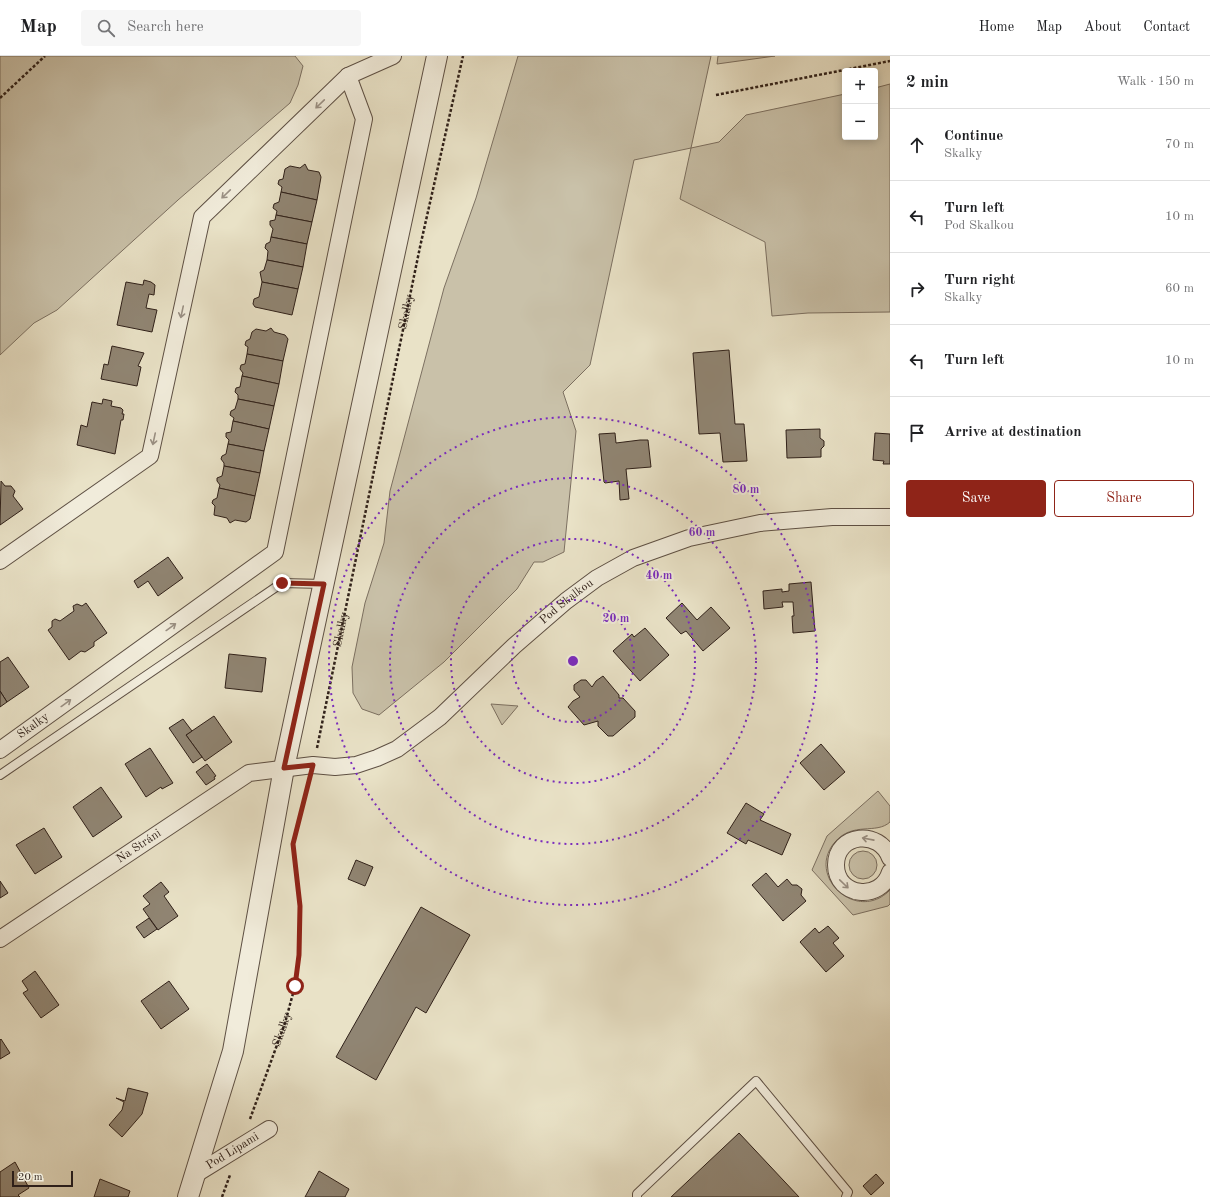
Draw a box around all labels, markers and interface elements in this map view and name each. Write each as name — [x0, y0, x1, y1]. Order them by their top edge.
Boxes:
search box — [81, 10, 361, 46]
icon: search — [95, 17, 117, 39]
text: Map — [20, 18, 57, 37]
text: Search here — [127, 20, 204, 35]
text: Home — [979, 20, 1014, 34]
text: Map — [1036, 20, 1062, 34]
text: About — [1084, 20, 1121, 34]
text: Contact — [1143, 20, 1190, 34]
map controls — [842, 68, 878, 140]
button: + — [842, 68, 878, 104]
text: 2 min — [906, 74, 949, 91]
text: Walk · 150 m — [1117, 75, 1194, 88]
one-way arrow — [315, 99, 325, 108]
button: − — [842, 104, 878, 140]
text: Continue — [944, 129, 1003, 144]
icon: ahead — [906, 134, 928, 156]
text: 70 m — [1165, 138, 1194, 151]
text: Skalky — [944, 147, 982, 160]
one-way arrow — [221, 189, 231, 199]
text: Turn left — [944, 201, 1004, 216]
icon: left — [906, 206, 928, 228]
text: 10 m — [1165, 210, 1194, 223]
text: Pod Skalkou — [944, 219, 1014, 232]
text: Turn right — [944, 273, 1015, 288]
icon: right — [906, 278, 928, 300]
text: 60 m — [1165, 282, 1194, 295]
text: Skalky — [944, 291, 982, 304]
street label: Skalky — [397, 293, 416, 331]
one-way arrow — [177, 305, 185, 318]
icon: left — [906, 350, 928, 372]
text: Turn left — [944, 353, 1004, 368]
text: 10 m — [1165, 354, 1194, 367]
icon: arrive — [906, 422, 928, 444]
text: Arrive at destination — [944, 425, 1082, 440]
one-way arrow — [149, 432, 157, 445]
button: Save — [906, 480, 1046, 517]
button: Share — [1054, 480, 1194, 517]
text: 80 m — [733, 484, 760, 496]
text: 60 m — [689, 527, 716, 539]
text: 40 m — [646, 570, 673, 582]
route end — [273, 574, 291, 592]
street label: Pod Skalkou — [538, 577, 596, 627]
street label: Skalky — [332, 610, 351, 648]
text: 20 m — [603, 613, 630, 625]
one-way arrow — [166, 623, 177, 632]
centre of rings — [566, 654, 580, 668]
one-way arrow — [60, 699, 71, 707]
street label: Skalky — [15, 710, 52, 741]
street label: Na Stráni — [114, 827, 163, 865]
one-way arrow — [862, 834, 875, 842]
one-way arrow — [839, 879, 849, 889]
route start — [286, 977, 304, 995]
street label: Skalky — [271, 1011, 294, 1048]
street label: Pod Lipami — [204, 1131, 261, 1172]
scale bar — [12, 1169, 73, 1188]
text: 20 m — [18, 1172, 43, 1183]

